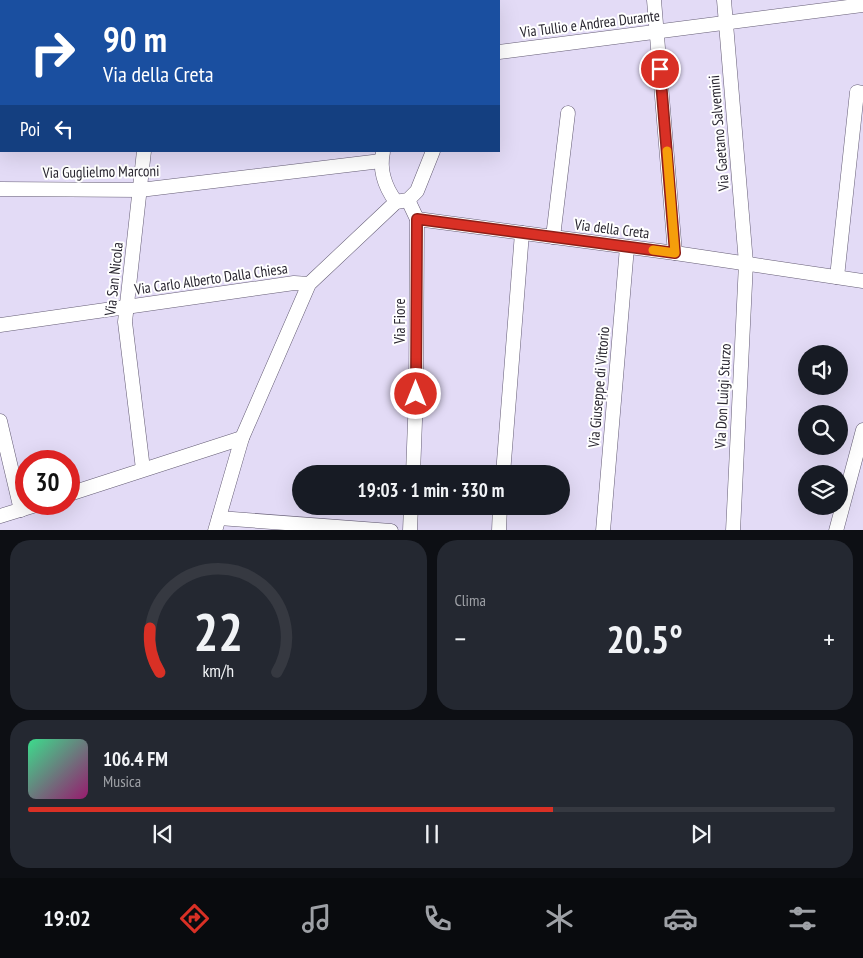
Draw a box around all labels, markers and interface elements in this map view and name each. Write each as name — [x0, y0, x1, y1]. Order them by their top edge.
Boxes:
street label: Via Tullio e Andrea Durante — [518, 5, 661, 42]
text: 90 m — [103, 16, 167, 62]
icon: right — [20, 20, 85, 85]
pin — [639, 48, 681, 90]
icon: arrive — [646, 55, 674, 83]
text: Via della Creta — [103, 60, 214, 88]
street label: Via Gaetano Salvemini — [704, 74, 733, 193]
icon: left — [50, 115, 78, 143]
text: Poi — [20, 117, 40, 141]
street label: Via Guglielmo Marconi — [41, 161, 159, 182]
street label: Via della Creta — [573, 214, 651, 243]
street label: Via San Nicola — [100, 241, 127, 318]
street label: Via Carlo Alberto Dalla Chiesa — [132, 258, 289, 299]
street label: Via Fiore — [390, 298, 409, 345]
street label: Via Giuseppe di Vittorio — [584, 326, 613, 449]
street label: Via Don Luigi Sturzo — [710, 343, 735, 450]
map controls — [798, 345, 848, 515]
button: sound — [798, 345, 848, 395]
position arrow — [389, 367, 441, 419]
button: search — [798, 405, 848, 455]
speed limit sign: 30 — [15, 450, 80, 515]
button: layers — [798, 465, 848, 515]
text: 19:03 · 1 min · 330 m — [358, 478, 504, 502]
text: Clima — [455, 590, 486, 610]
text: 22 — [193, 598, 243, 665]
text: 20.5° — [607, 614, 683, 663]
text: − — [455, 620, 466, 657]
text: + — [823, 620, 835, 657]
text: km/h — [202, 659, 234, 682]
text: 106.4 FM — [103, 747, 168, 771]
text: Musica — [103, 771, 141, 791]
icon: previous — [149, 820, 177, 848]
icon: pause — [418, 820, 446, 848]
icon: next — [687, 820, 715, 848]
icon: directions — [177, 901, 212, 936]
icon: music — [299, 901, 334, 936]
icon: phone — [420, 901, 455, 936]
icon: climate — [542, 901, 577, 936]
icon: car — [663, 901, 698, 936]
icon: filters — [785, 901, 820, 936]
text: 19:02 — [43, 904, 91, 932]

